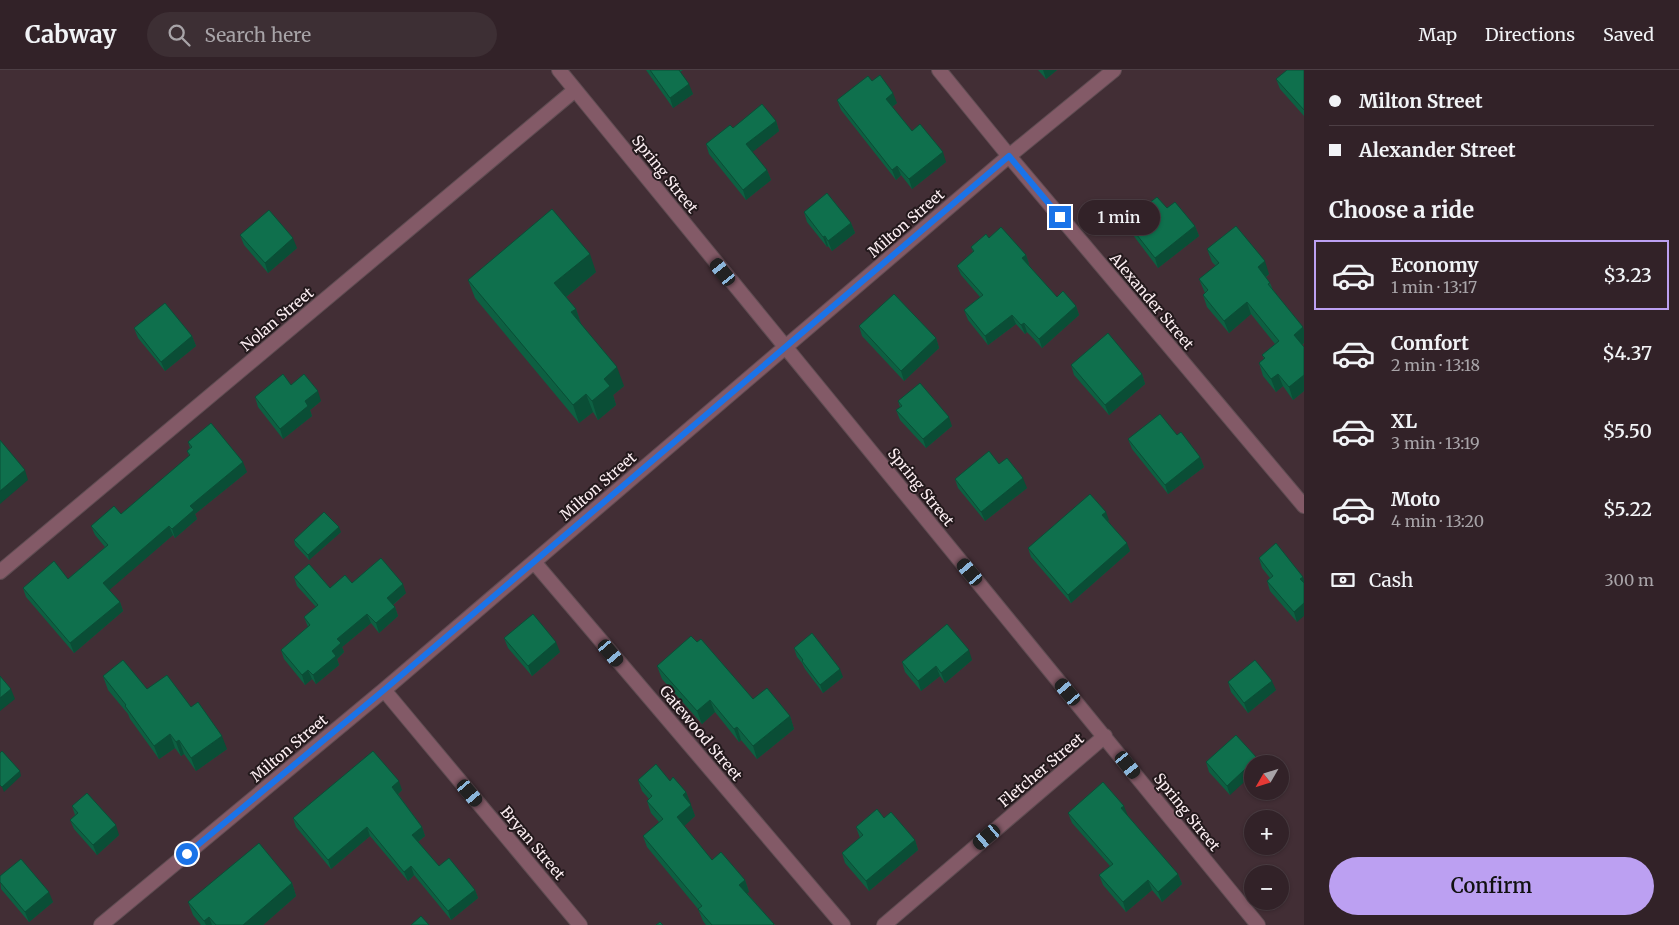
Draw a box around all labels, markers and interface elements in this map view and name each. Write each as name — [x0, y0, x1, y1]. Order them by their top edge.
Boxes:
search box — [147, 12, 497, 57]
text: Cabway — [25, 19, 117, 50]
icon: search — [165, 21, 193, 49]
text: Search here — [205, 23, 311, 47]
text: Map — [1419, 23, 1457, 46]
text: Directions — [1485, 23, 1575, 46]
text: Saved — [1603, 23, 1654, 46]
text: Milton Street — [1359, 89, 1483, 113]
street label: Spring Street — [628, 131, 702, 217]
text: Alexander Street — [1359, 138, 1516, 162]
street label: Milton Street — [864, 185, 948, 261]
text: Choose a ride — [1329, 196, 1474, 224]
callout: 1 min — [1078, 200, 1160, 234]
route end — [1049, 206, 1071, 228]
text: 1 min — [1097, 207, 1141, 227]
street label: Alexander Street — [1105, 248, 1198, 353]
icon: car — [1331, 253, 1376, 298]
text: Economy — [1391, 253, 1479, 277]
car — [707, 256, 738, 288]
text: $3.23 — [1603, 263, 1652, 287]
text: 1 min · 13:17 — [1391, 277, 1477, 297]
street label: Nolan Street — [237, 283, 317, 355]
icon: car — [1331, 331, 1376, 376]
text: Comfort — [1391, 331, 1469, 355]
text: $4.37 — [1602, 341, 1652, 365]
text: 2 min · 13:18 — [1391, 355, 1480, 375]
icon: car — [1331, 409, 1376, 454]
text: XL — [1391, 409, 1417, 433]
text: $5.50 — [1603, 419, 1652, 443]
text: 3 min · 13:19 — [1391, 433, 1480, 453]
street label: Spring Street — [884, 444, 958, 530]
street label: Milton Street — [556, 448, 640, 524]
icon: car — [1331, 487, 1376, 532]
text: Moto — [1391, 487, 1440, 511]
text: $5.22 — [1603, 497, 1652, 521]
text: 4 min · 13:20 — [1391, 511, 1484, 531]
car — [954, 556, 985, 588]
icon: cash — [1329, 566, 1357, 594]
text: Cash — [1369, 568, 1413, 592]
text: 300 m — [1605, 570, 1654, 590]
car — [595, 637, 626, 669]
car — [1052, 676, 1083, 708]
street label: Gatewood Street — [656, 681, 747, 785]
street label: Milton Street — [247, 710, 332, 786]
street label: Fletcher Street — [994, 729, 1088, 811]
car — [1112, 749, 1143, 781]
north arrow — [1244, 755, 1289, 800]
map controls — [1244, 755, 1289, 910]
street label: Spring Street — [1150, 769, 1224, 855]
car — [454, 777, 485, 809]
street label: Bryan Street — [497, 802, 569, 884]
button: + — [1244, 810, 1289, 855]
car — [970, 822, 1003, 852]
route start — [176, 843, 198, 865]
button: Confirm — [1329, 857, 1654, 915]
button: − — [1244, 865, 1289, 910]

